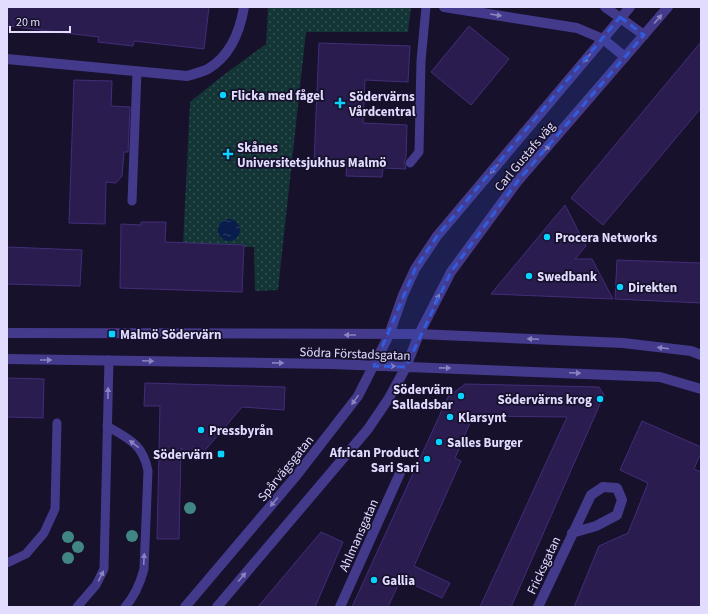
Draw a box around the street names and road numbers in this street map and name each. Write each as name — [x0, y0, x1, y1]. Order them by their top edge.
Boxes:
street label: Carl Gustafs väg — [490, 118, 560, 195]
street label: Södra Förstadsgatan — [299, 343, 411, 365]
street label: Spårvägsgatan — [254, 432, 318, 505]
street label: Ahlmansgatan — [335, 496, 383, 575]
street label: Fricksgatan — [523, 533, 565, 597]

